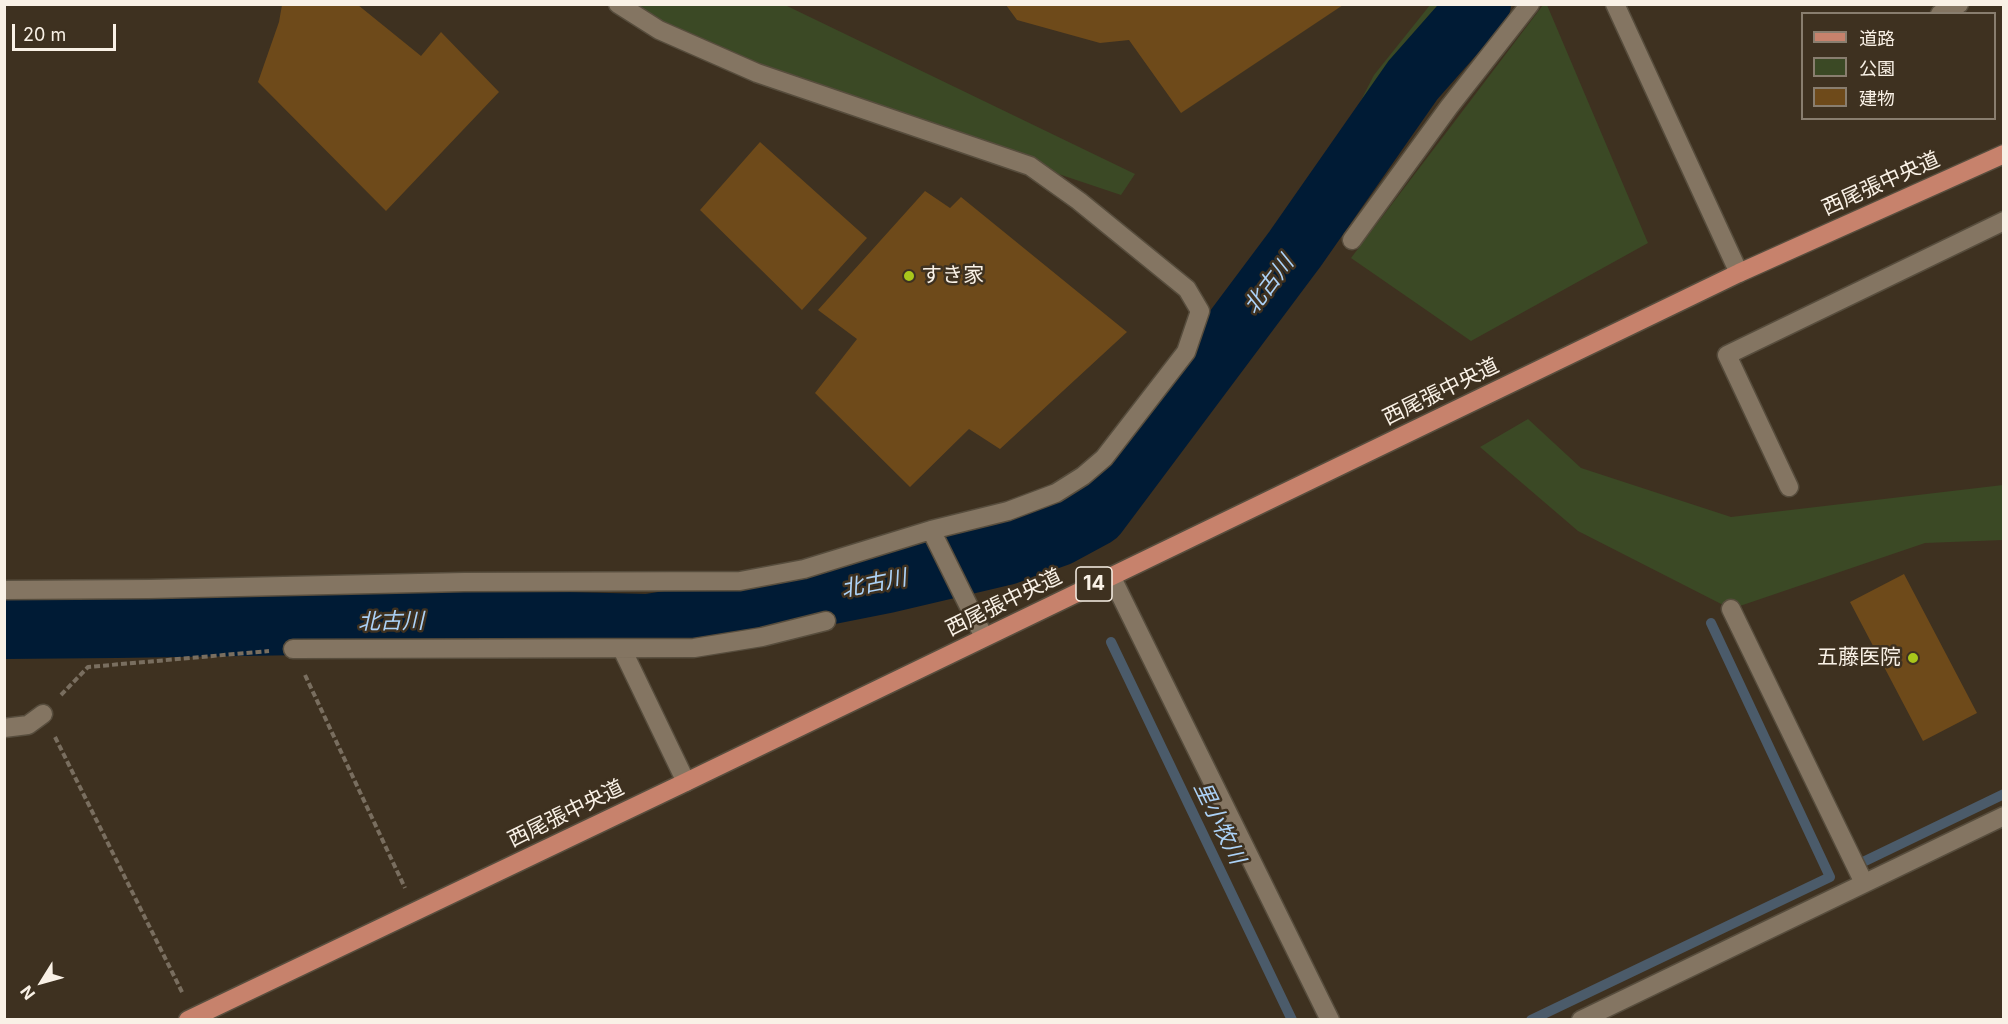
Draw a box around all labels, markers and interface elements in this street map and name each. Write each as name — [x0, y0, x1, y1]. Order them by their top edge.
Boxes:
scale bar — [15, 12, 118, 50]
legend — [1801, 12, 1996, 120]
text: 20 m — [23, 24, 66, 45]
text: 道路 — [1859, 28, 1895, 49]
text: 公園 — [1859, 58, 1895, 79]
text: 建物 — [1859, 88, 1895, 109]
street label: 西尾張中央道 — [1818, 147, 1944, 221]
water label: 北古川 — [1239, 251, 1299, 319]
place label: すき家 — [921, 263, 984, 289]
marker: すき家 — [902, 269, 916, 283]
street label: 西尾張中央道 — [1379, 353, 1503, 431]
street label: 西尾張中央道 — [942, 564, 1066, 642]
water label: 北古川 — [839, 565, 909, 603]
road number: 14 — [1076, 567, 1112, 601]
water label: 北古川 — [358, 608, 424, 636]
place label: 五藤医院 — [1817, 645, 1901, 671]
marker: 五藤医院 — [1906, 651, 1920, 665]
street label: 西尾張中央道 — [504, 775, 628, 853]
water label: 里小牧川 — [1188, 778, 1250, 868]
north arrow — [12, 952, 72, 1012]
text: N — [16, 982, 39, 1004]

